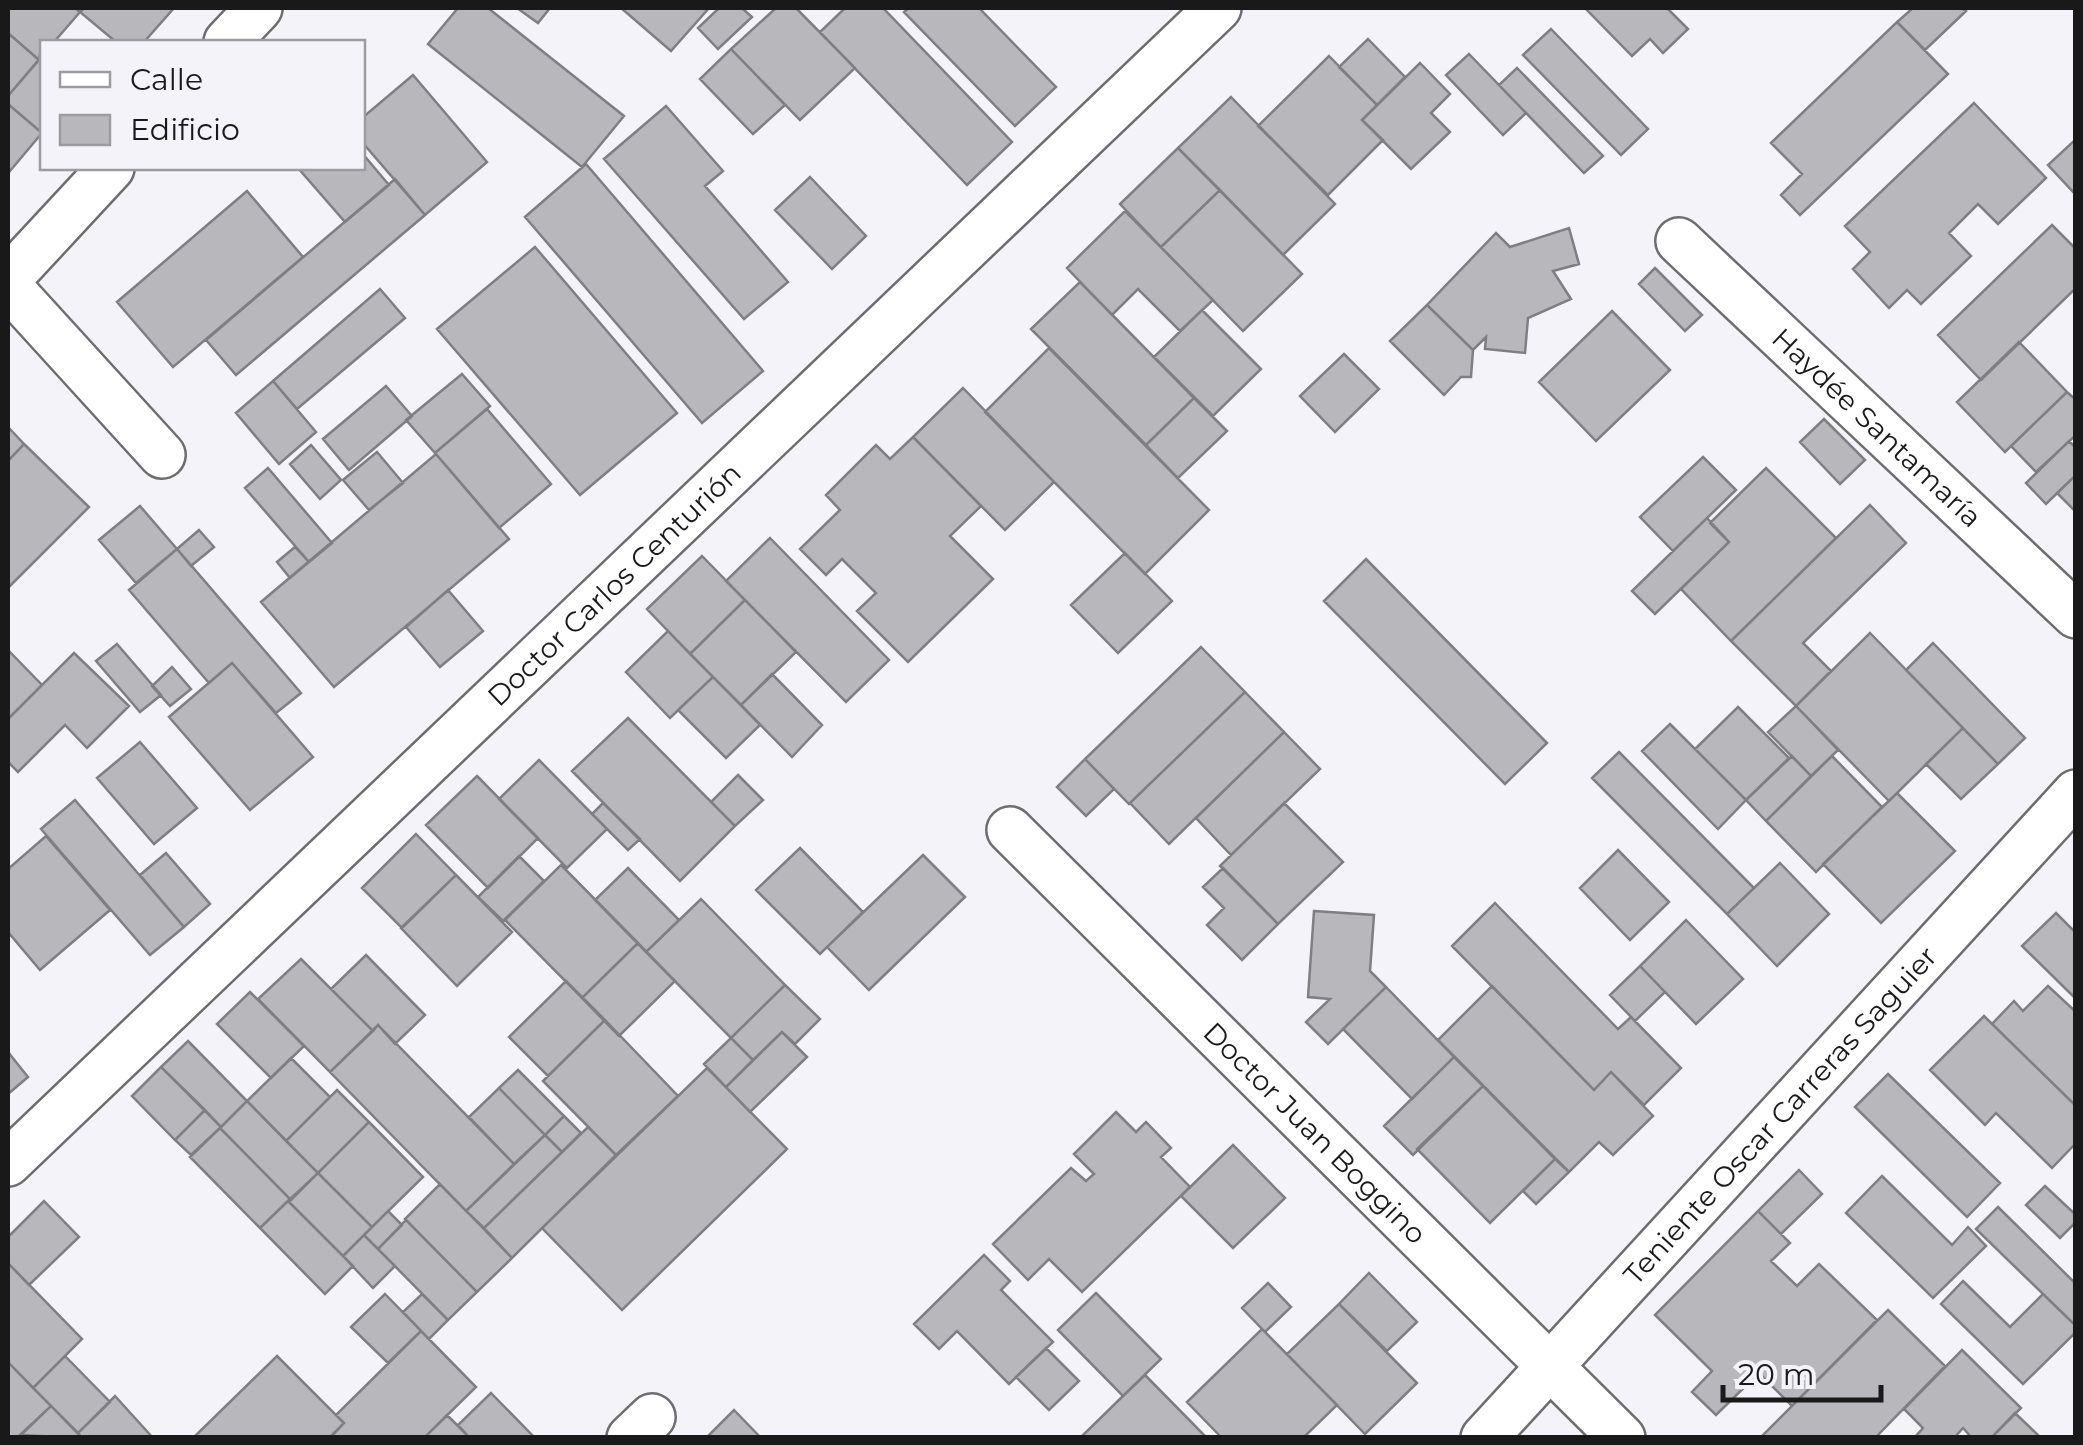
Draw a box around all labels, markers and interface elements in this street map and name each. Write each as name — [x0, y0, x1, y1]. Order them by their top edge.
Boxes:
legend — [40, 40, 365, 170]
text: Calle — [130, 61, 203, 98]
text: Edificio — [130, 111, 240, 148]
street label: Haydée Santamaría — [1765, 321, 1989, 534]
street label: Doctor Carlos Centurión — [480, 456, 748, 713]
street label: Teniente Oscar Carreras Saguier — [1616, 939, 1944, 1291]
street label: Doctor Juan Boggino — [1197, 1015, 1434, 1251]
scale bar — [1723, 1340, 1880, 1402]
text: 20 m — [1738, 1356, 1815, 1393]

